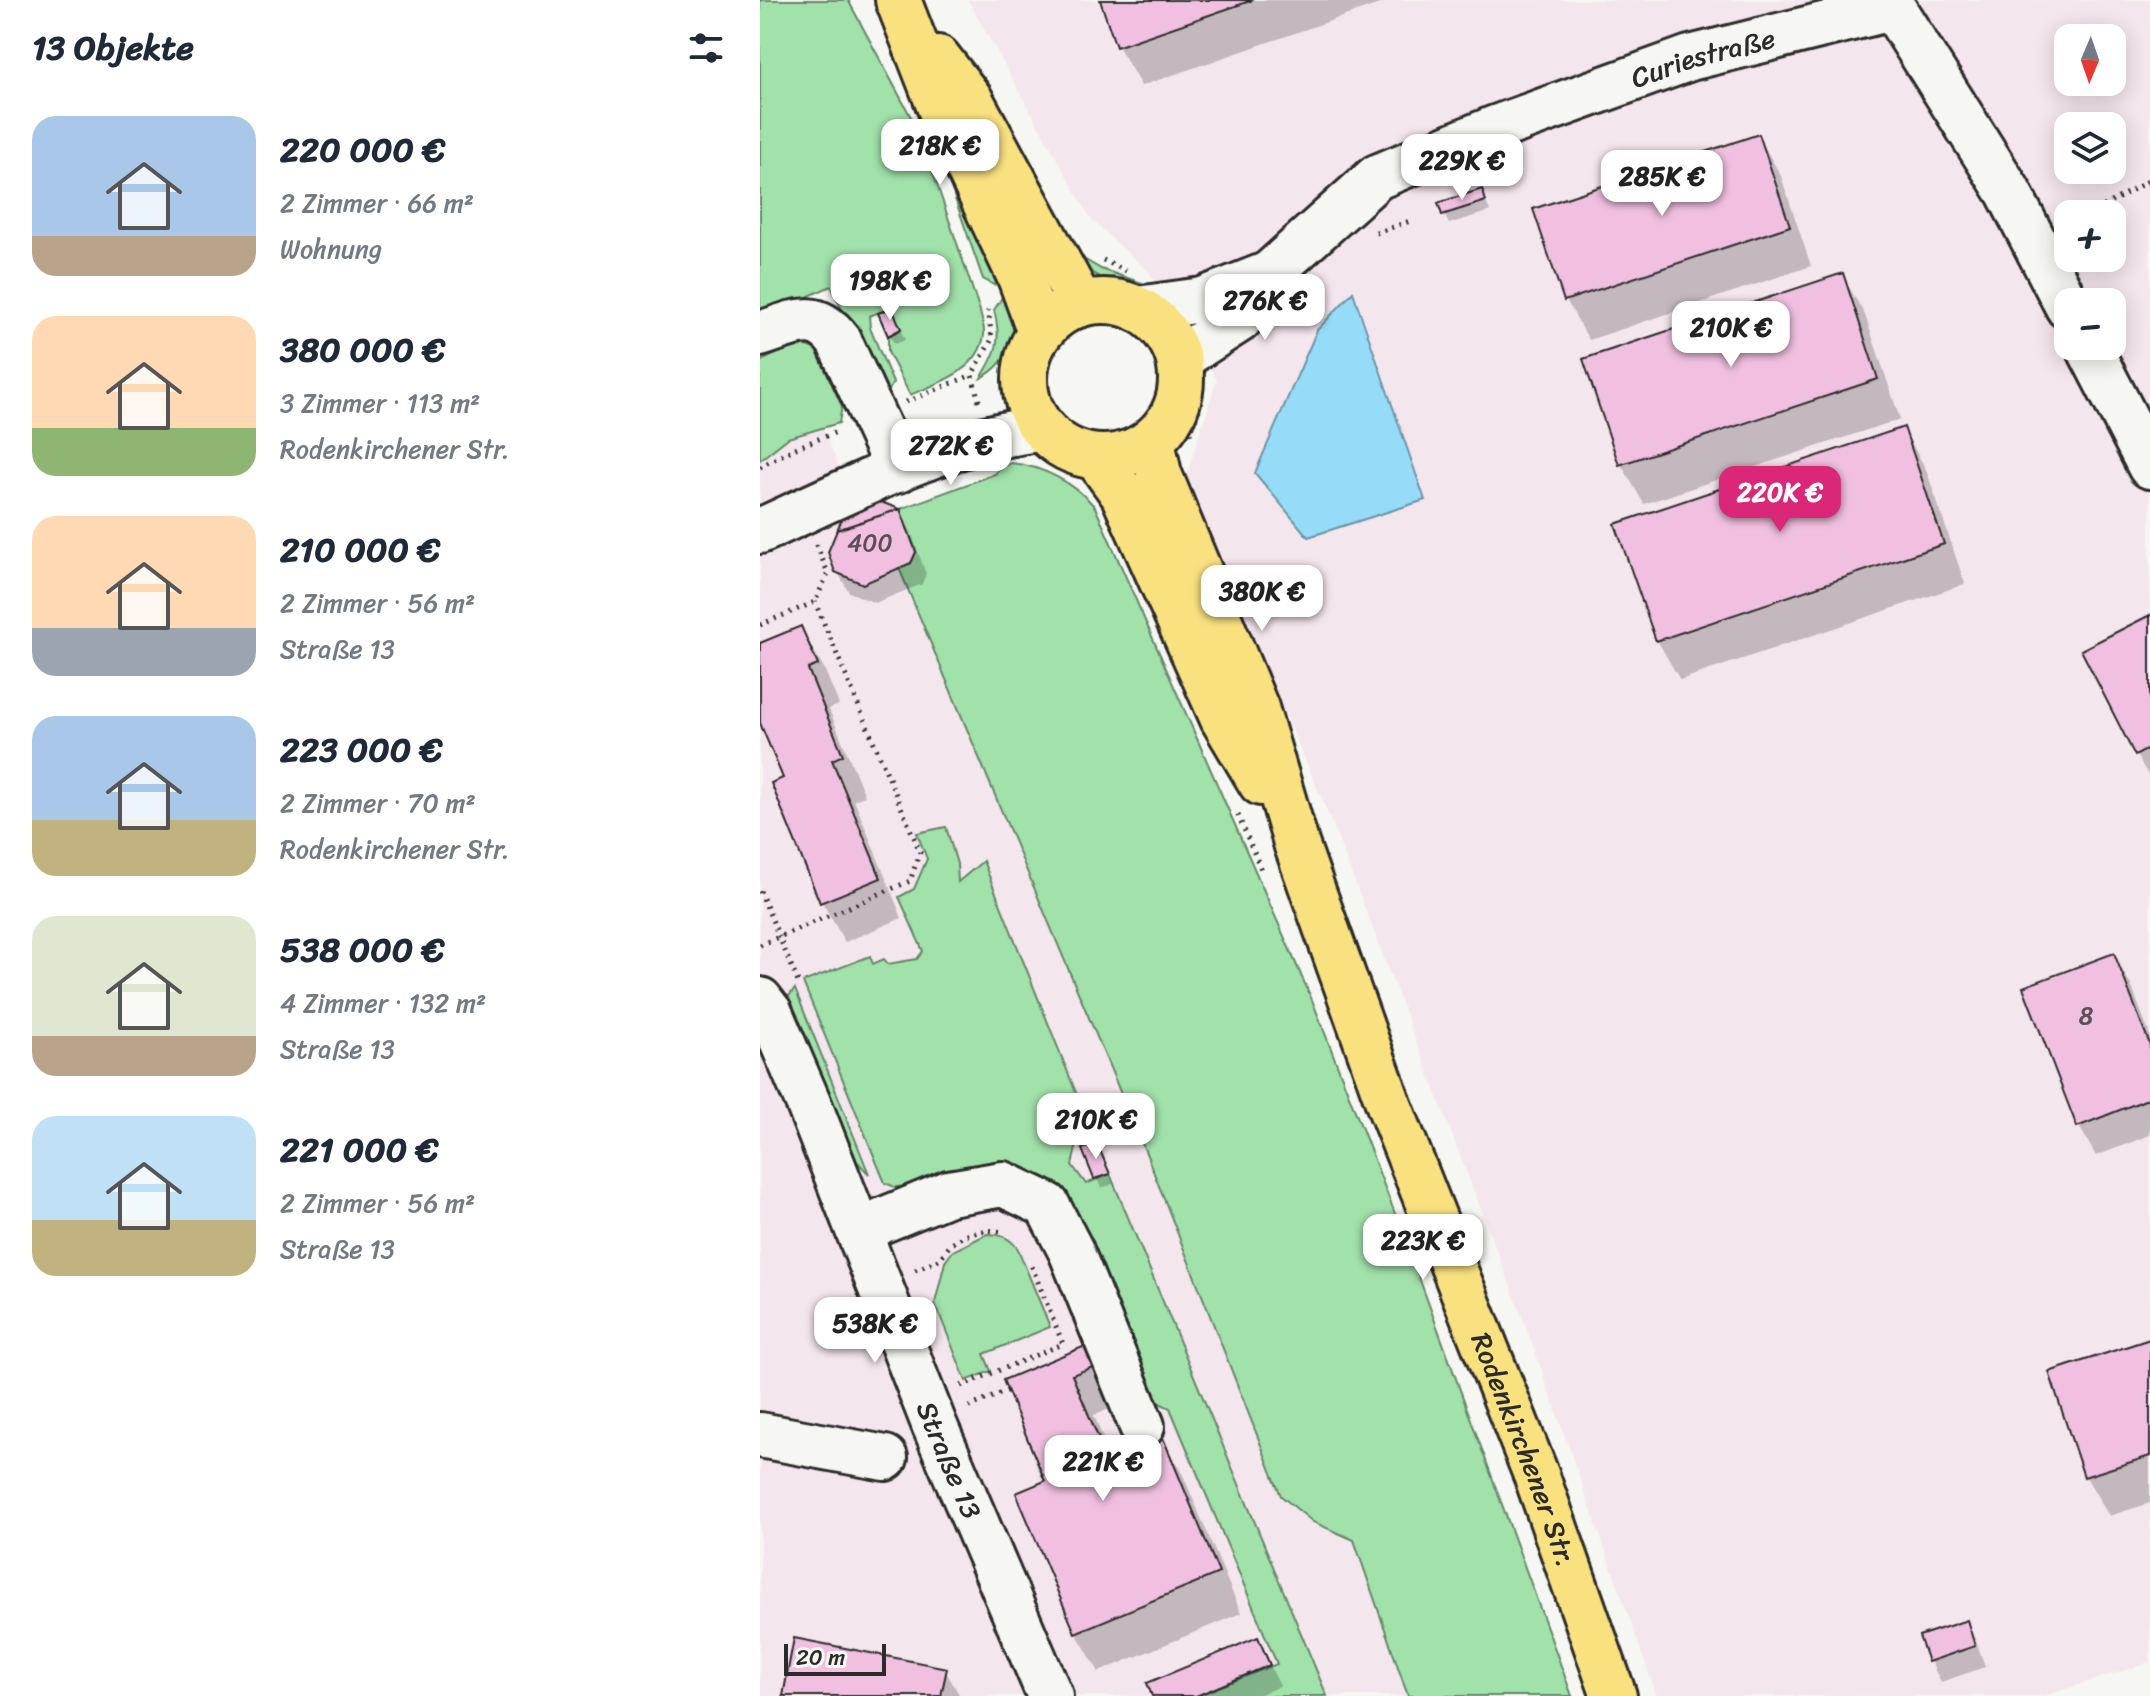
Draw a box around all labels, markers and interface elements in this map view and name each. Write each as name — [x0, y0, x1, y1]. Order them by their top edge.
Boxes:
street label: Curiestraße — [1624, 14, 1780, 102]
text: 13 Objekte — [32, 18, 194, 78]
north arrow — [2054, 24, 2126, 96]
map controls — [2054, 24, 2126, 360]
icon: filters — [684, 26, 728, 70]
button: layers — [2054, 112, 2126, 184]
pin: 218K € — [875, 119, 1005, 187]
text: 220 000 € — [280, 120, 445, 180]
text: 218K € — [899, 122, 981, 168]
pin: 229K € — [1397, 134, 1527, 202]
text: 229K € — [1419, 137, 1505, 183]
icon: home — [96, 148, 192, 244]
pin: 285K € — [1597, 150, 1727, 218]
text: 285K € — [1619, 153, 1705, 199]
text: 2 Zimmer · 66 m² — [280, 180, 474, 226]
button: + — [2054, 200, 2126, 272]
text: Wohnung — [280, 226, 382, 272]
pin: 198K € — [825, 254, 955, 322]
text: 198K € — [849, 257, 931, 303]
pin: 276K € — [1200, 274, 1330, 342]
text: 276K € — [1223, 277, 1307, 323]
button: − — [2054, 288, 2126, 360]
pin: 210K € — [1666, 301, 1796, 369]
text: 210K € — [1690, 304, 1772, 350]
text: 380 000 € — [280, 320, 445, 380]
icon: home — [96, 348, 192, 444]
text: 3 Zimmer · 113 m² — [280, 380, 480, 426]
pin: 272K € — [886, 419, 1016, 487]
text: 272K € — [909, 422, 993, 468]
text: Rodenkirchener Str. — [280, 426, 510, 472]
pin: 220K € — [1715, 466, 1845, 534]
text: 220K € — [1737, 469, 1823, 515]
text: 210 000 € — [280, 520, 440, 580]
house number: 400 — [847, 522, 893, 564]
icon: home — [96, 548, 192, 644]
pin: 380K € — [1197, 565, 1327, 633]
text: 380K € — [1219, 568, 1305, 614]
text: 2 Zimmer · 56 m² — [280, 580, 475, 626]
text: Straße 13 — [280, 626, 395, 672]
text: 223 000 € — [280, 720, 443, 780]
icon: home — [96, 748, 192, 844]
text: 2 Zimmer · 70 m² — [280, 780, 476, 826]
text: Rodenkirchener Str. — [280, 826, 510, 872]
text: 538 000 € — [280, 920, 445, 980]
icon: home — [96, 948, 192, 1044]
text: 4 Zimmer · 132 m² — [280, 980, 486, 1026]
house number: 8 — [2079, 995, 2093, 1037]
text: Straße 13 — [280, 1026, 395, 1072]
pin: 210K € — [1031, 1093, 1161, 1161]
text: 210K € — [1055, 1096, 1137, 1142]
text: 221 000 € — [280, 1120, 439, 1180]
icon: home — [96, 1148, 192, 1244]
text: 2 Zimmer · 56 m² — [280, 1180, 475, 1226]
pin: 223K € — [1358, 1214, 1488, 1282]
text: 223K € — [1381, 1217, 1465, 1263]
text: Straße 13 — [280, 1226, 395, 1272]
pin: 538K € — [810, 1297, 940, 1365]
text: 538K € — [832, 1300, 918, 1346]
street label: Rodenkirchener Str. — [1457, 1325, 1591, 1574]
street label: Straße 13 — [902, 1394, 996, 1527]
pin: 221K € — [1038, 1435, 1168, 1503]
text: 221K € — [1063, 1438, 1144, 1484]
text: 20 m — [796, 1638, 845, 1677]
scale bar — [784, 1640, 886, 1676]

